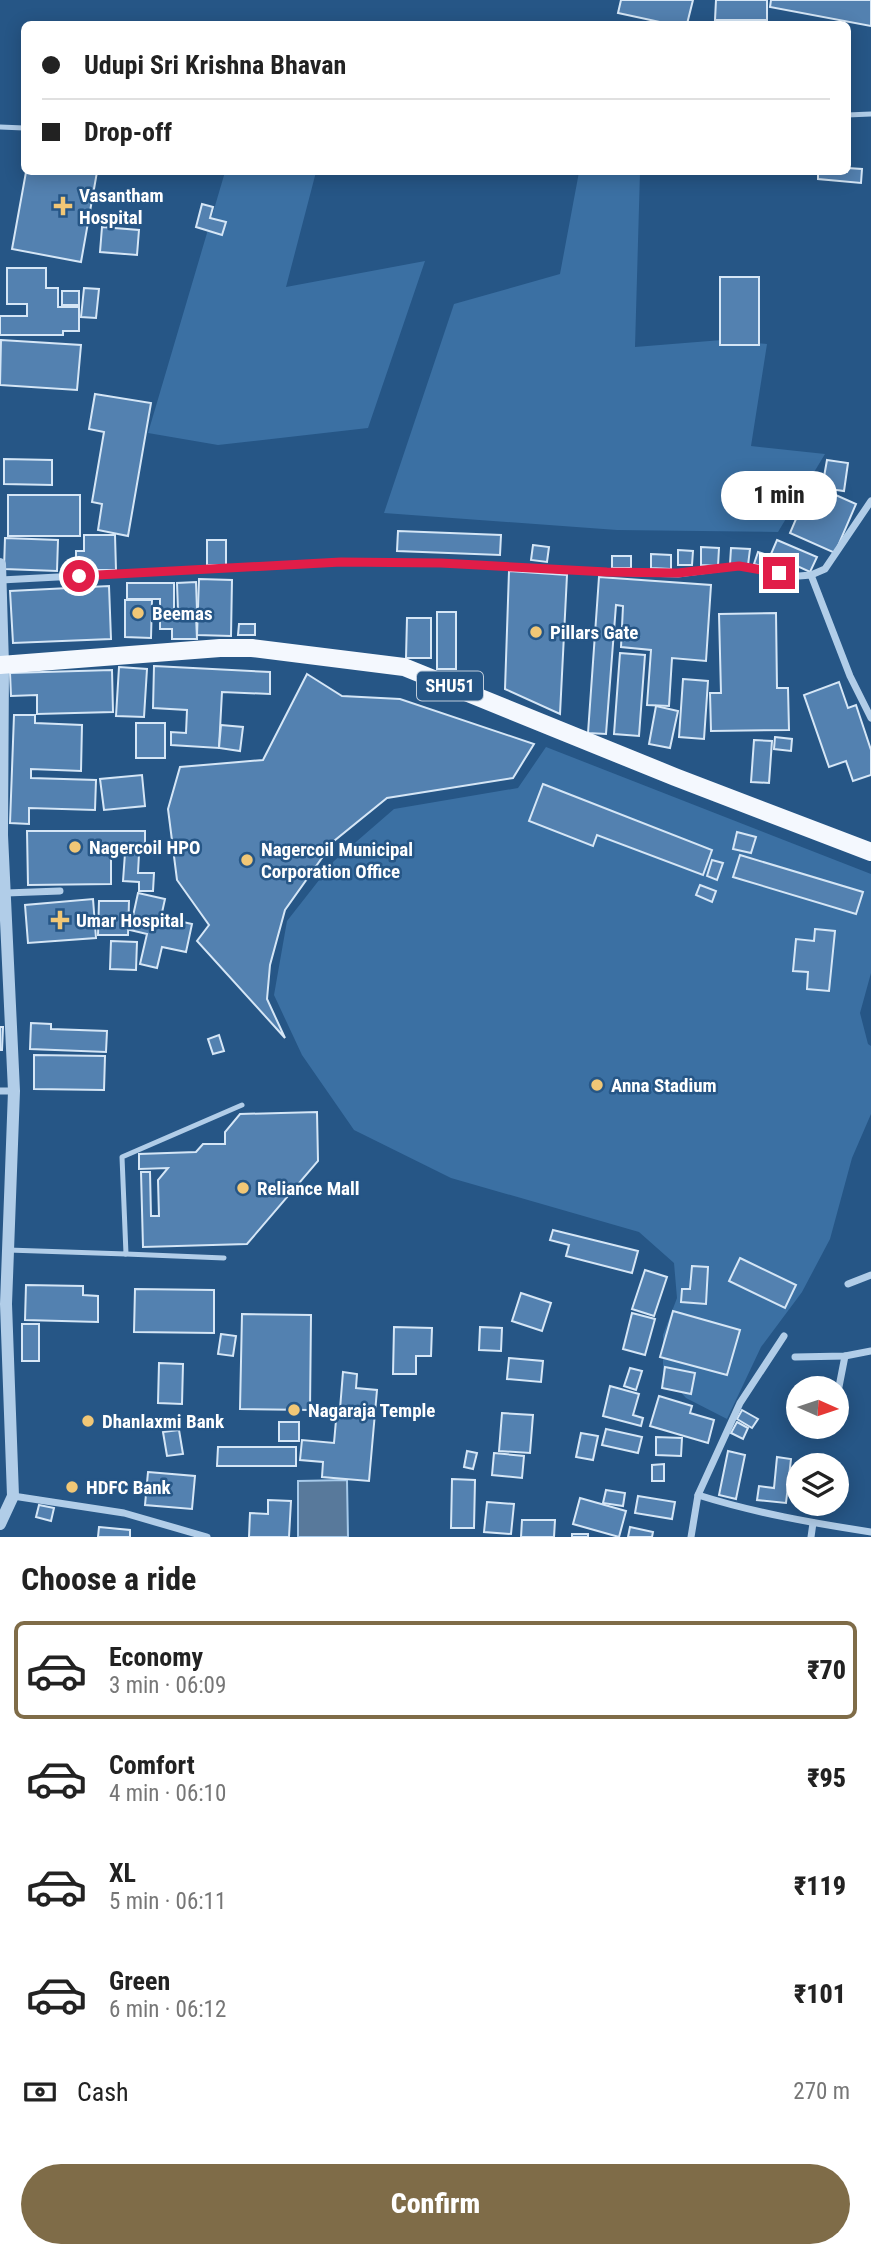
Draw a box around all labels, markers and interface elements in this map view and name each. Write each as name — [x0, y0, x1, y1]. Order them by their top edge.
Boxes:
text: Udupi Sri Krishna Bhavan — [84, 50, 346, 80]
text: Drop-off — [84, 117, 172, 147]
place label: Vasantham Hospital — [79, 184, 164, 229]
marker: Vasantham Hospital — [53, 196, 73, 216]
callout: 1 min — [721, 472, 837, 520]
text: 1 min — [753, 482, 805, 509]
route end — [763, 557, 795, 589]
route start — [63, 560, 95, 592]
place label: Beemas — [152, 602, 213, 625]
marker: Beemas — [130, 605, 146, 621]
place label: Pillars Gate — [550, 621, 638, 644]
marker: Pillars Gate — [528, 624, 544, 640]
road number: SHU51 — [417, 672, 483, 700]
place label: Nagercoil HPO — [89, 836, 200, 859]
place label: Nagercoil Municipal Corporation Office — [261, 838, 413, 883]
marker: Nagercoil HPO — [67, 839, 83, 855]
marker: Nagercoil Municipal Corporation Office — [239, 852, 255, 868]
place label: Umar Hospital — [76, 909, 184, 932]
marker: Umar Hospital — [50, 910, 70, 930]
place label: Anna Stadium — [611, 1074, 717, 1097]
marker: Anna Stadium — [589, 1077, 605, 1093]
place label: Reliance Mall — [257, 1177, 360, 1200]
marker: Reliance Mall — [235, 1180, 251, 1196]
north arrow — [786, 1376, 849, 1438]
map controls — [786, 1376, 849, 1516]
place label: Nagaraja Temple — [308, 1399, 435, 1422]
marker: Nagaraja Temple — [286, 1402, 302, 1418]
place label: Dhanlaxmi Bank — [102, 1410, 225, 1433]
marker: Dhanlaxmi Bank — [80, 1413, 96, 1429]
button: layers — [786, 1453, 849, 1516]
place label: HDFC Bank — [86, 1476, 172, 1499]
marker: HDFC Bank — [64, 1479, 80, 1495]
text: Choose a ride — [21, 1560, 196, 1598]
icon: car — [25, 1639, 88, 1702]
text: Economy — [109, 1642, 203, 1672]
text: ₹70 — [807, 1655, 846, 1685]
text: 3 min · 06:09 — [109, 1672, 226, 1699]
icon: car — [25, 1747, 88, 1810]
text: Comfort — [109, 1750, 195, 1780]
text: ₹95 — [807, 1763, 846, 1793]
text: 4 min · 06:10 — [109, 1780, 226, 1807]
icon: car — [25, 1855, 88, 1918]
text: XL — [109, 1858, 136, 1888]
text: ₹119 — [794, 1871, 846, 1901]
text: 5 min · 06:11 — [109, 1888, 226, 1915]
icon: car — [25, 1963, 88, 2026]
text: Green — [109, 1966, 170, 1996]
text: ₹101 — [794, 1979, 846, 2009]
text: 6 min · 06:12 — [109, 1996, 226, 2023]
icon: cash — [21, 2073, 59, 2111]
text: Cash — [77, 2077, 129, 2107]
text: 270 m — [793, 2078, 850, 2105]
button: Confirm — [21, 2164, 850, 2244]

